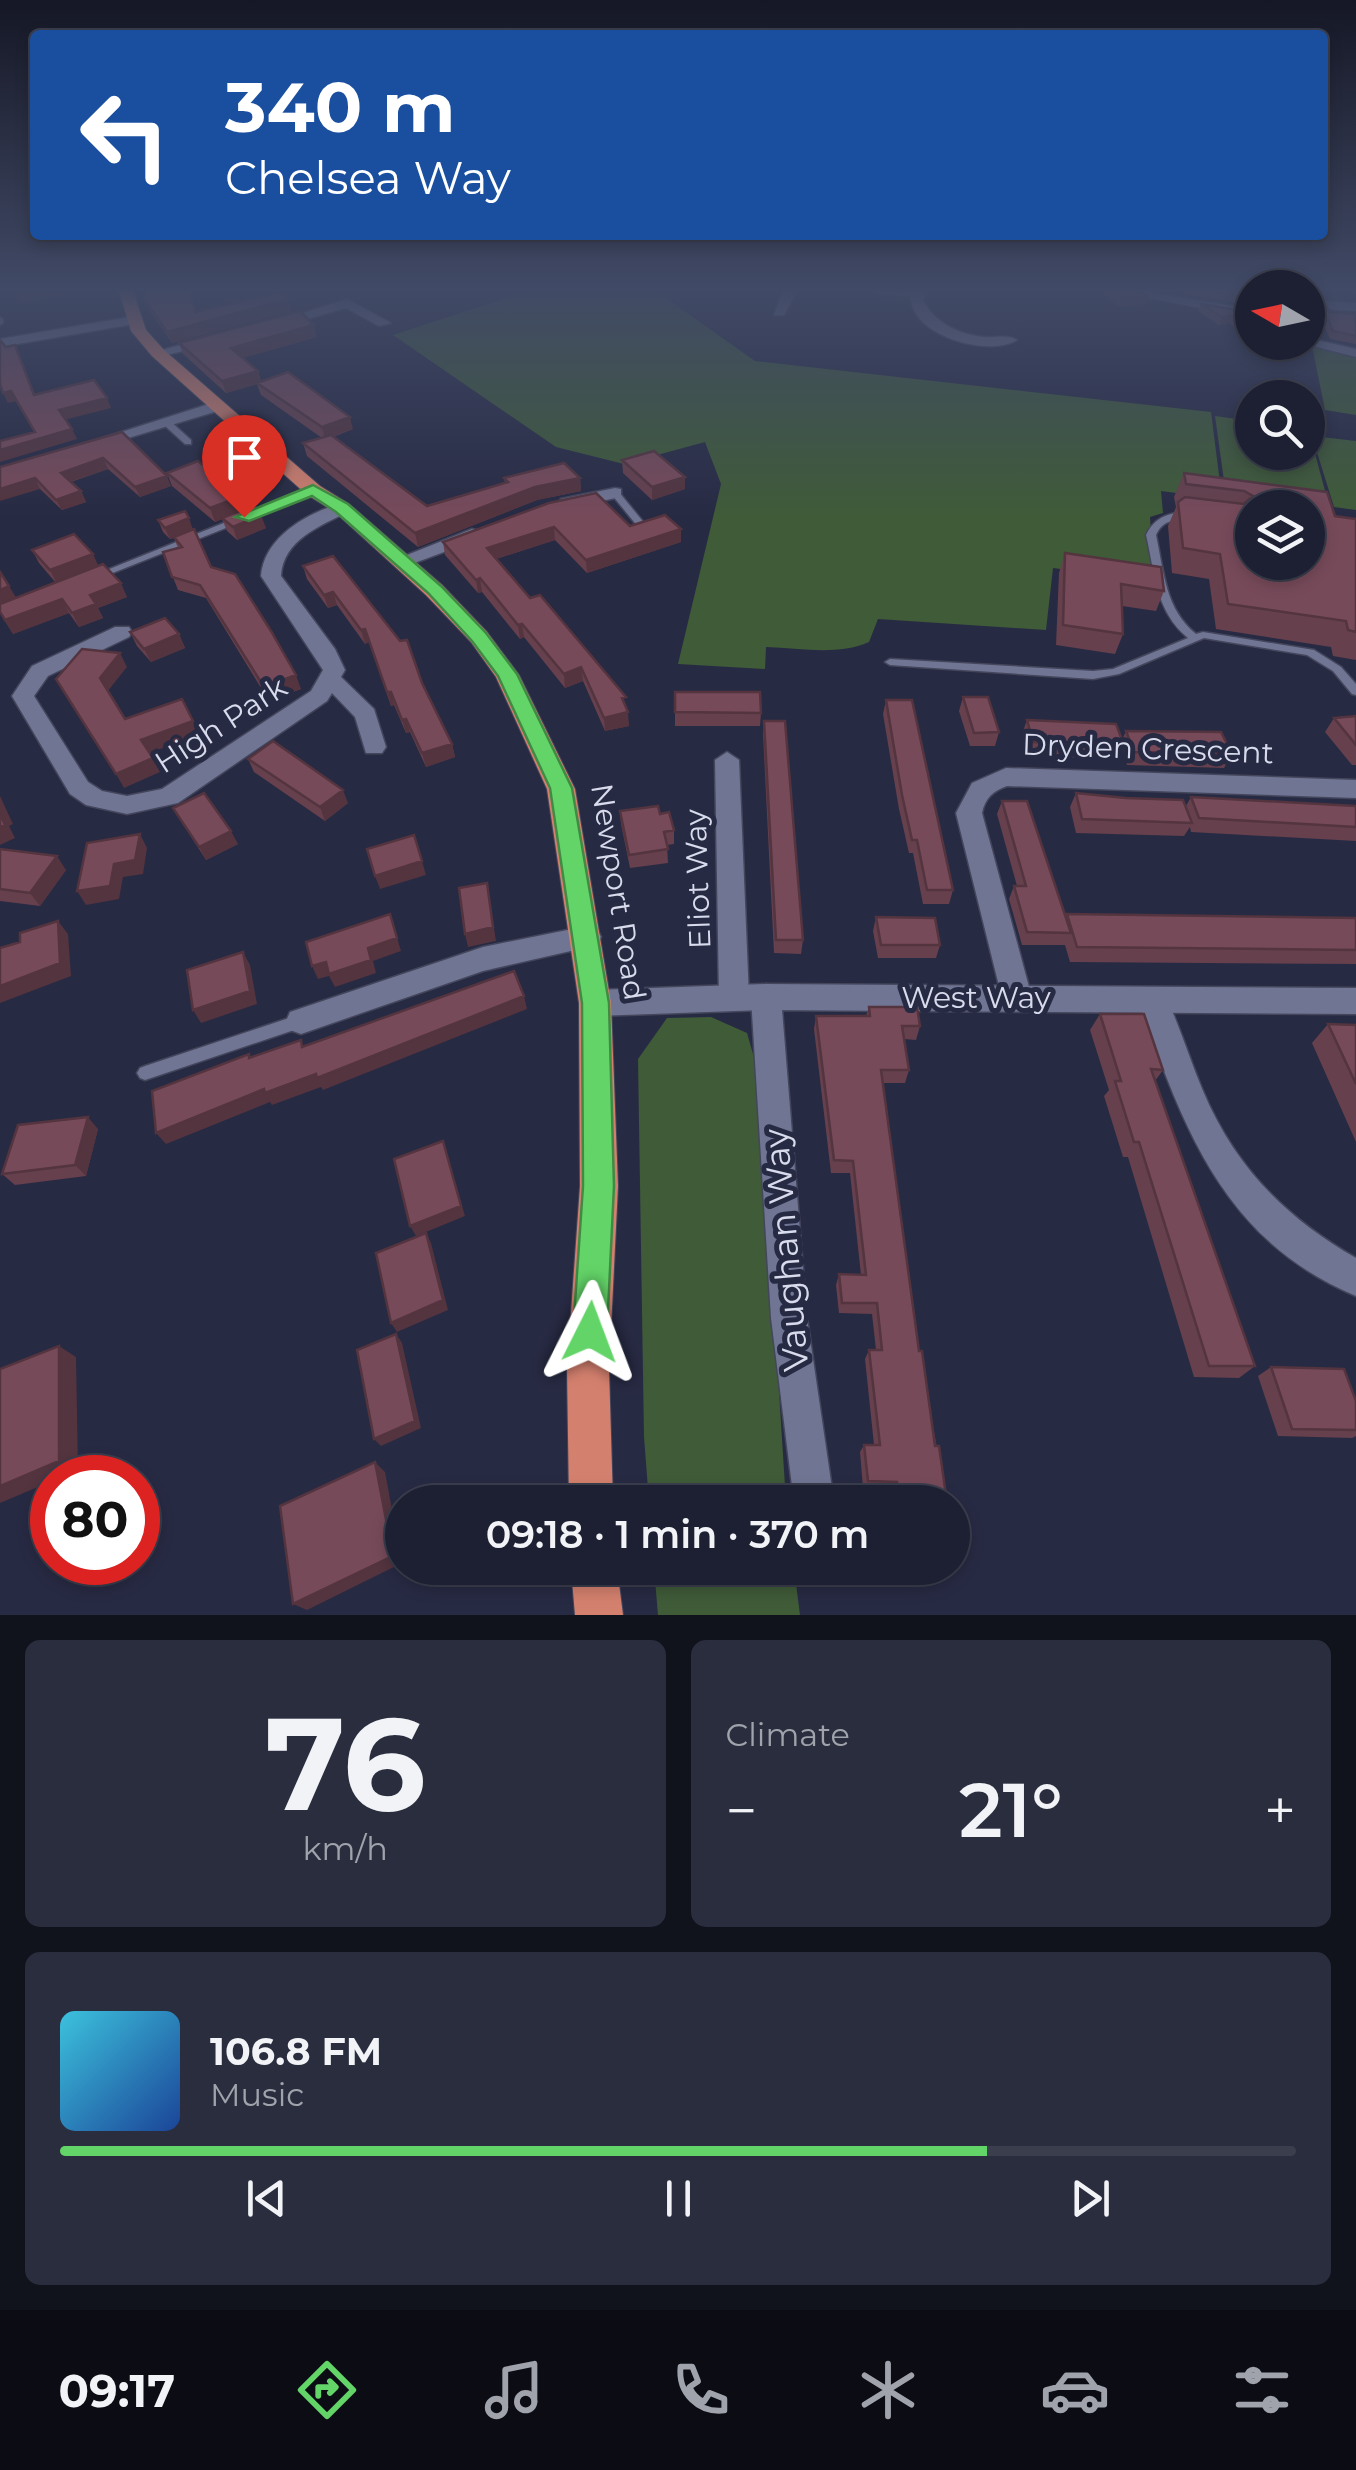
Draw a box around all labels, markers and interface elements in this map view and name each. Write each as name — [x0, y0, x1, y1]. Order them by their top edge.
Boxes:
text: 340 m — [225, 64, 455, 150]
icon: left — [60, 70, 190, 200]
text: Chelsea Way — [225, 150, 511, 205]
north arrow — [1235, 270, 1325, 360]
map controls — [1235, 270, 1325, 580]
button: search — [1235, 380, 1325, 470]
pin — [202, 415, 287, 518]
icon: arrive — [217, 430, 272, 485]
button: layers — [1235, 490, 1325, 580]
street label: High Park — [148, 668, 294, 781]
street label: Dryden Crescent — [1021, 726, 1275, 771]
street label: Newport Road — [583, 781, 654, 1003]
street label: Eliot Way — [677, 808, 718, 950]
street label: West Way — [901, 979, 1052, 1016]
street label: Vaughan Way — [753, 1127, 818, 1373]
position arrow — [538, 1280, 642, 1384]
speed limit sign: 80 — [30, 1455, 160, 1585]
text: 09:18 · 1 min · 370 m — [486, 1511, 869, 1558]
text: 76 — [265, 1684, 426, 1843]
text: Climate — [726, 1715, 850, 1754]
text: 21° — [959, 1764, 1063, 1856]
text: − — [726, 1777, 757, 1844]
text: + — [1264, 1777, 1296, 1844]
text: km/h — [303, 1829, 388, 1868]
text: 106.8 FM — [210, 2028, 382, 2075]
text: Music — [210, 2075, 304, 2114]
icon: previous — [239, 2171, 294, 2226]
icon: pause — [651, 2171, 706, 2226]
icon: next — [1063, 2171, 1118, 2226]
icon: directions — [292, 2355, 362, 2425]
icon: music — [479, 2355, 549, 2425]
icon: phone — [666, 2355, 736, 2425]
icon: climate — [853, 2355, 923, 2425]
icon: car — [1040, 2355, 1110, 2425]
icon: filters — [1227, 2355, 1297, 2425]
text: 09:17 — [59, 2363, 175, 2418]

